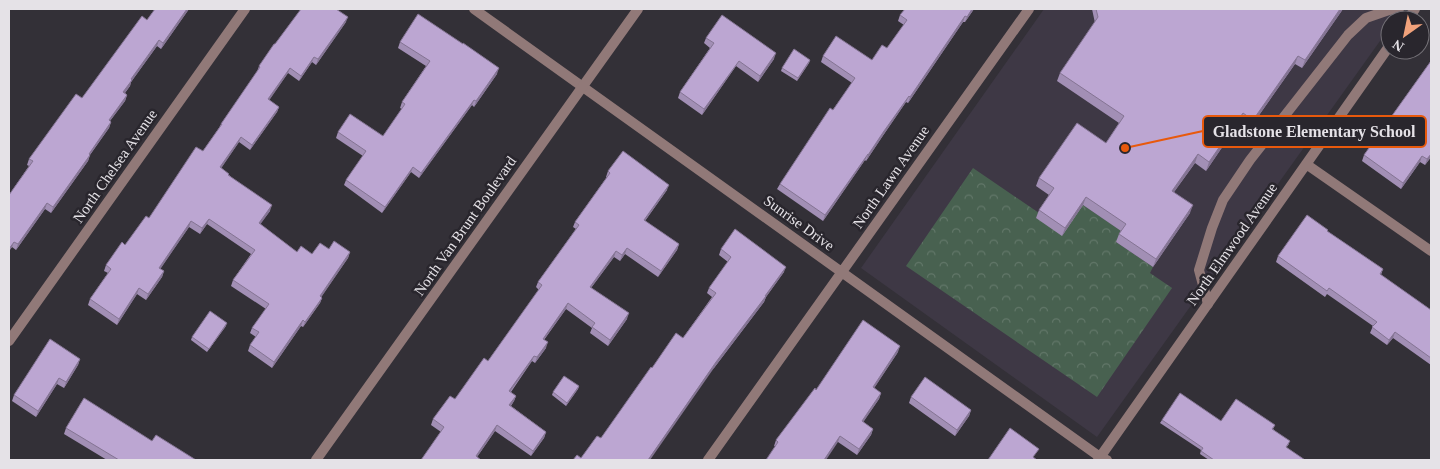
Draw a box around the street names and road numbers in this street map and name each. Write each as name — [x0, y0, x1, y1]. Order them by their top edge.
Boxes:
street label: North Chelsea Avenue — [70, 106, 160, 226]
street label: North Lawn Avenue — [850, 122, 933, 231]
street label: North Van Brunt Boulevard — [411, 153, 519, 299]
street label: North Elmwood Avenue — [1184, 180, 1280, 308]
street label: Sunrise Drive — [761, 192, 838, 254]

